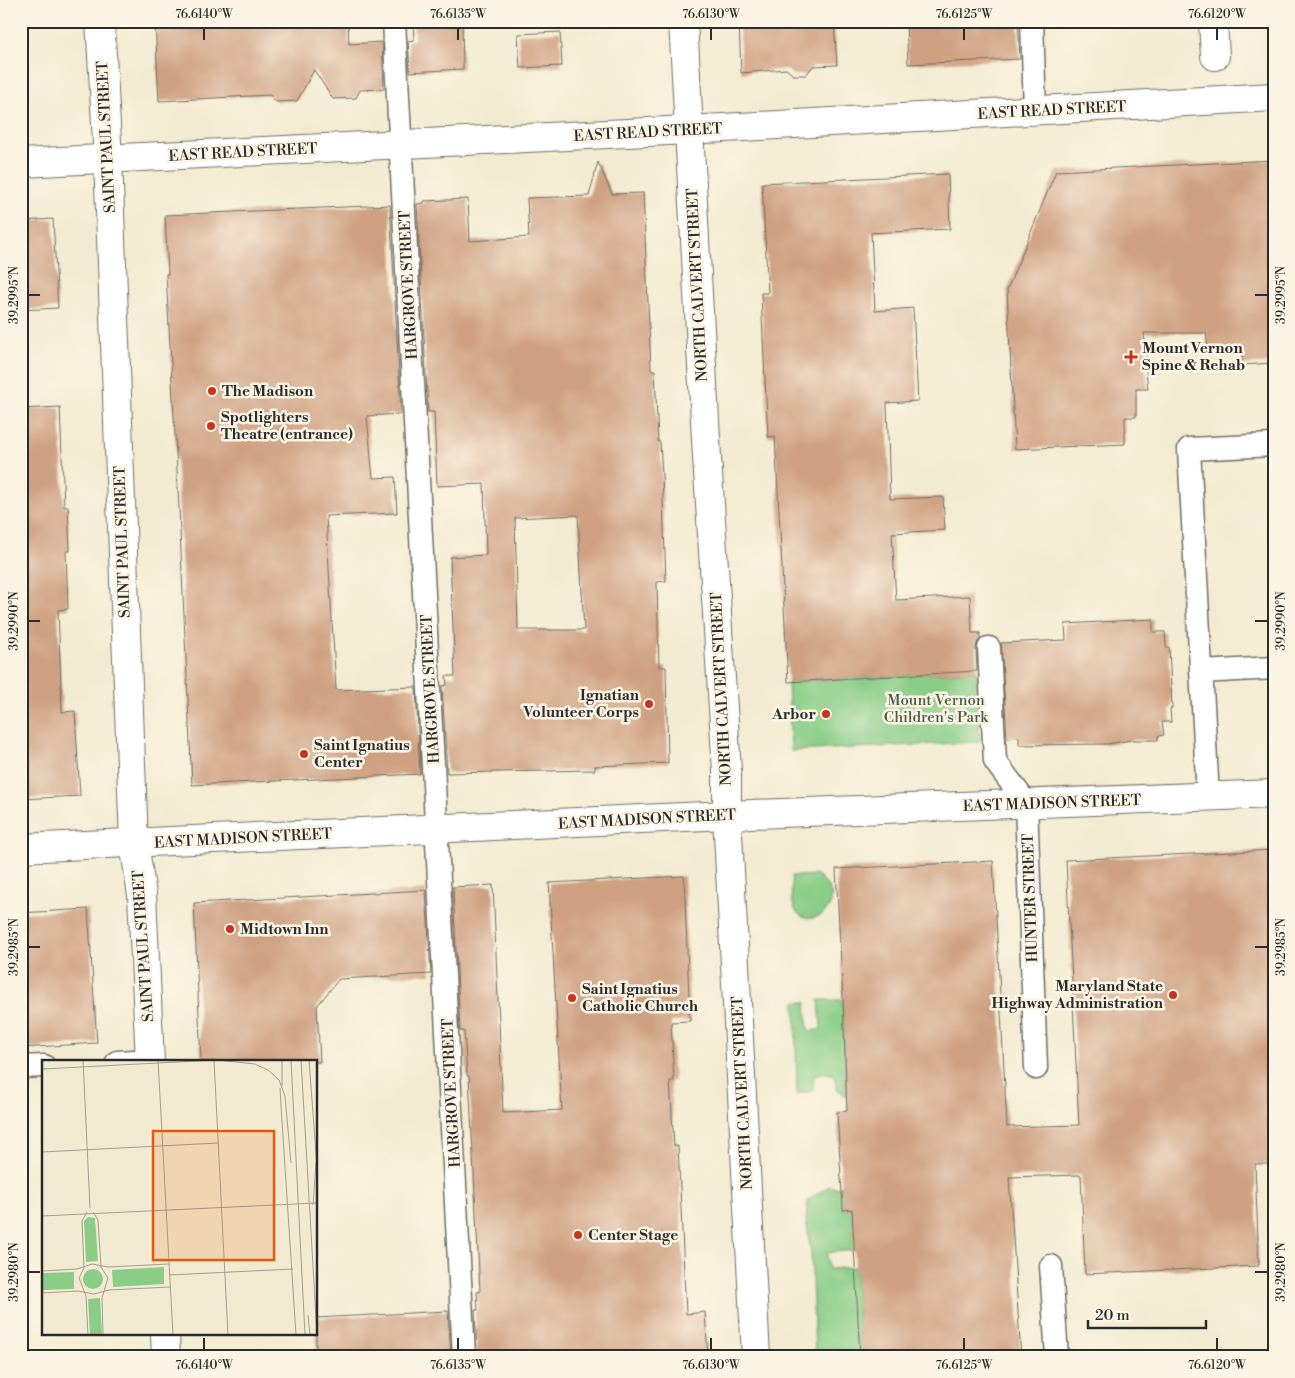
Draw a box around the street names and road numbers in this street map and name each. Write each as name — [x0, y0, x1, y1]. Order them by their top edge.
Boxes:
street label: SAINT PAUL STREET — [93, 60, 120, 213]
street label: EAST READ STREET — [977, 97, 1127, 124]
street label: EAST READ STREET — [573, 119, 723, 146]
street label: EAST READ STREET — [168, 139, 318, 166]
street label: NORTH CALVERT STREET — [683, 187, 712, 382]
street label: HARGROVE STREET — [395, 210, 422, 360]
street label: SAINT PAUL STREET — [110, 465, 135, 618]
street label: NORTH CALVERT STREET — [707, 591, 736, 786]
street label: HARGROVE STREET — [417, 614, 444, 764]
street label: EAST MADISON STREET — [962, 791, 1142, 816]
street label: EAST MADISON STREET — [557, 805, 737, 834]
street label: EAST MADISON STREET — [153, 824, 333, 853]
street label: HUNTER STREET — [1019, 833, 1042, 963]
street label: SAINT PAUL STREET — [129, 869, 158, 1023]
street label: NORTH CALVERT STREET — [728, 995, 757, 1190]
street label: HARGROVE STREET — [438, 1018, 465, 1168]

